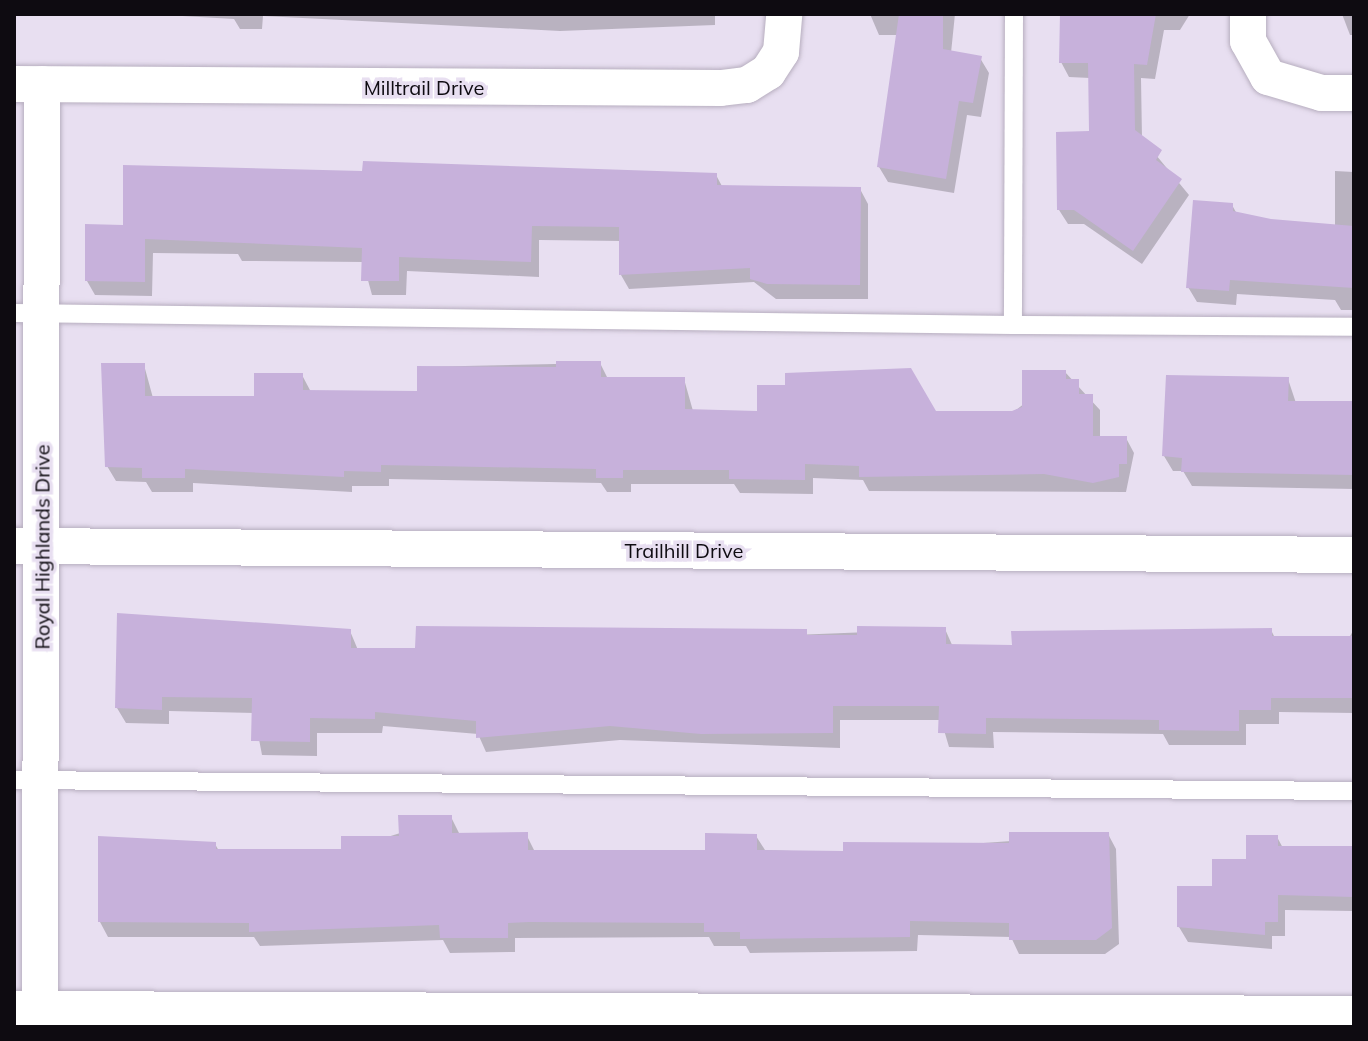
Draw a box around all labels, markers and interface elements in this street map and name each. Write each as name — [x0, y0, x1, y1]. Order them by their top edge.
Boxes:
street label: Milltrail Drive — [364, 75, 484, 99]
street label: Royal Highlands Drive — [30, 444, 54, 650]
street label: Trailhill Drive — [625, 538, 743, 562]

